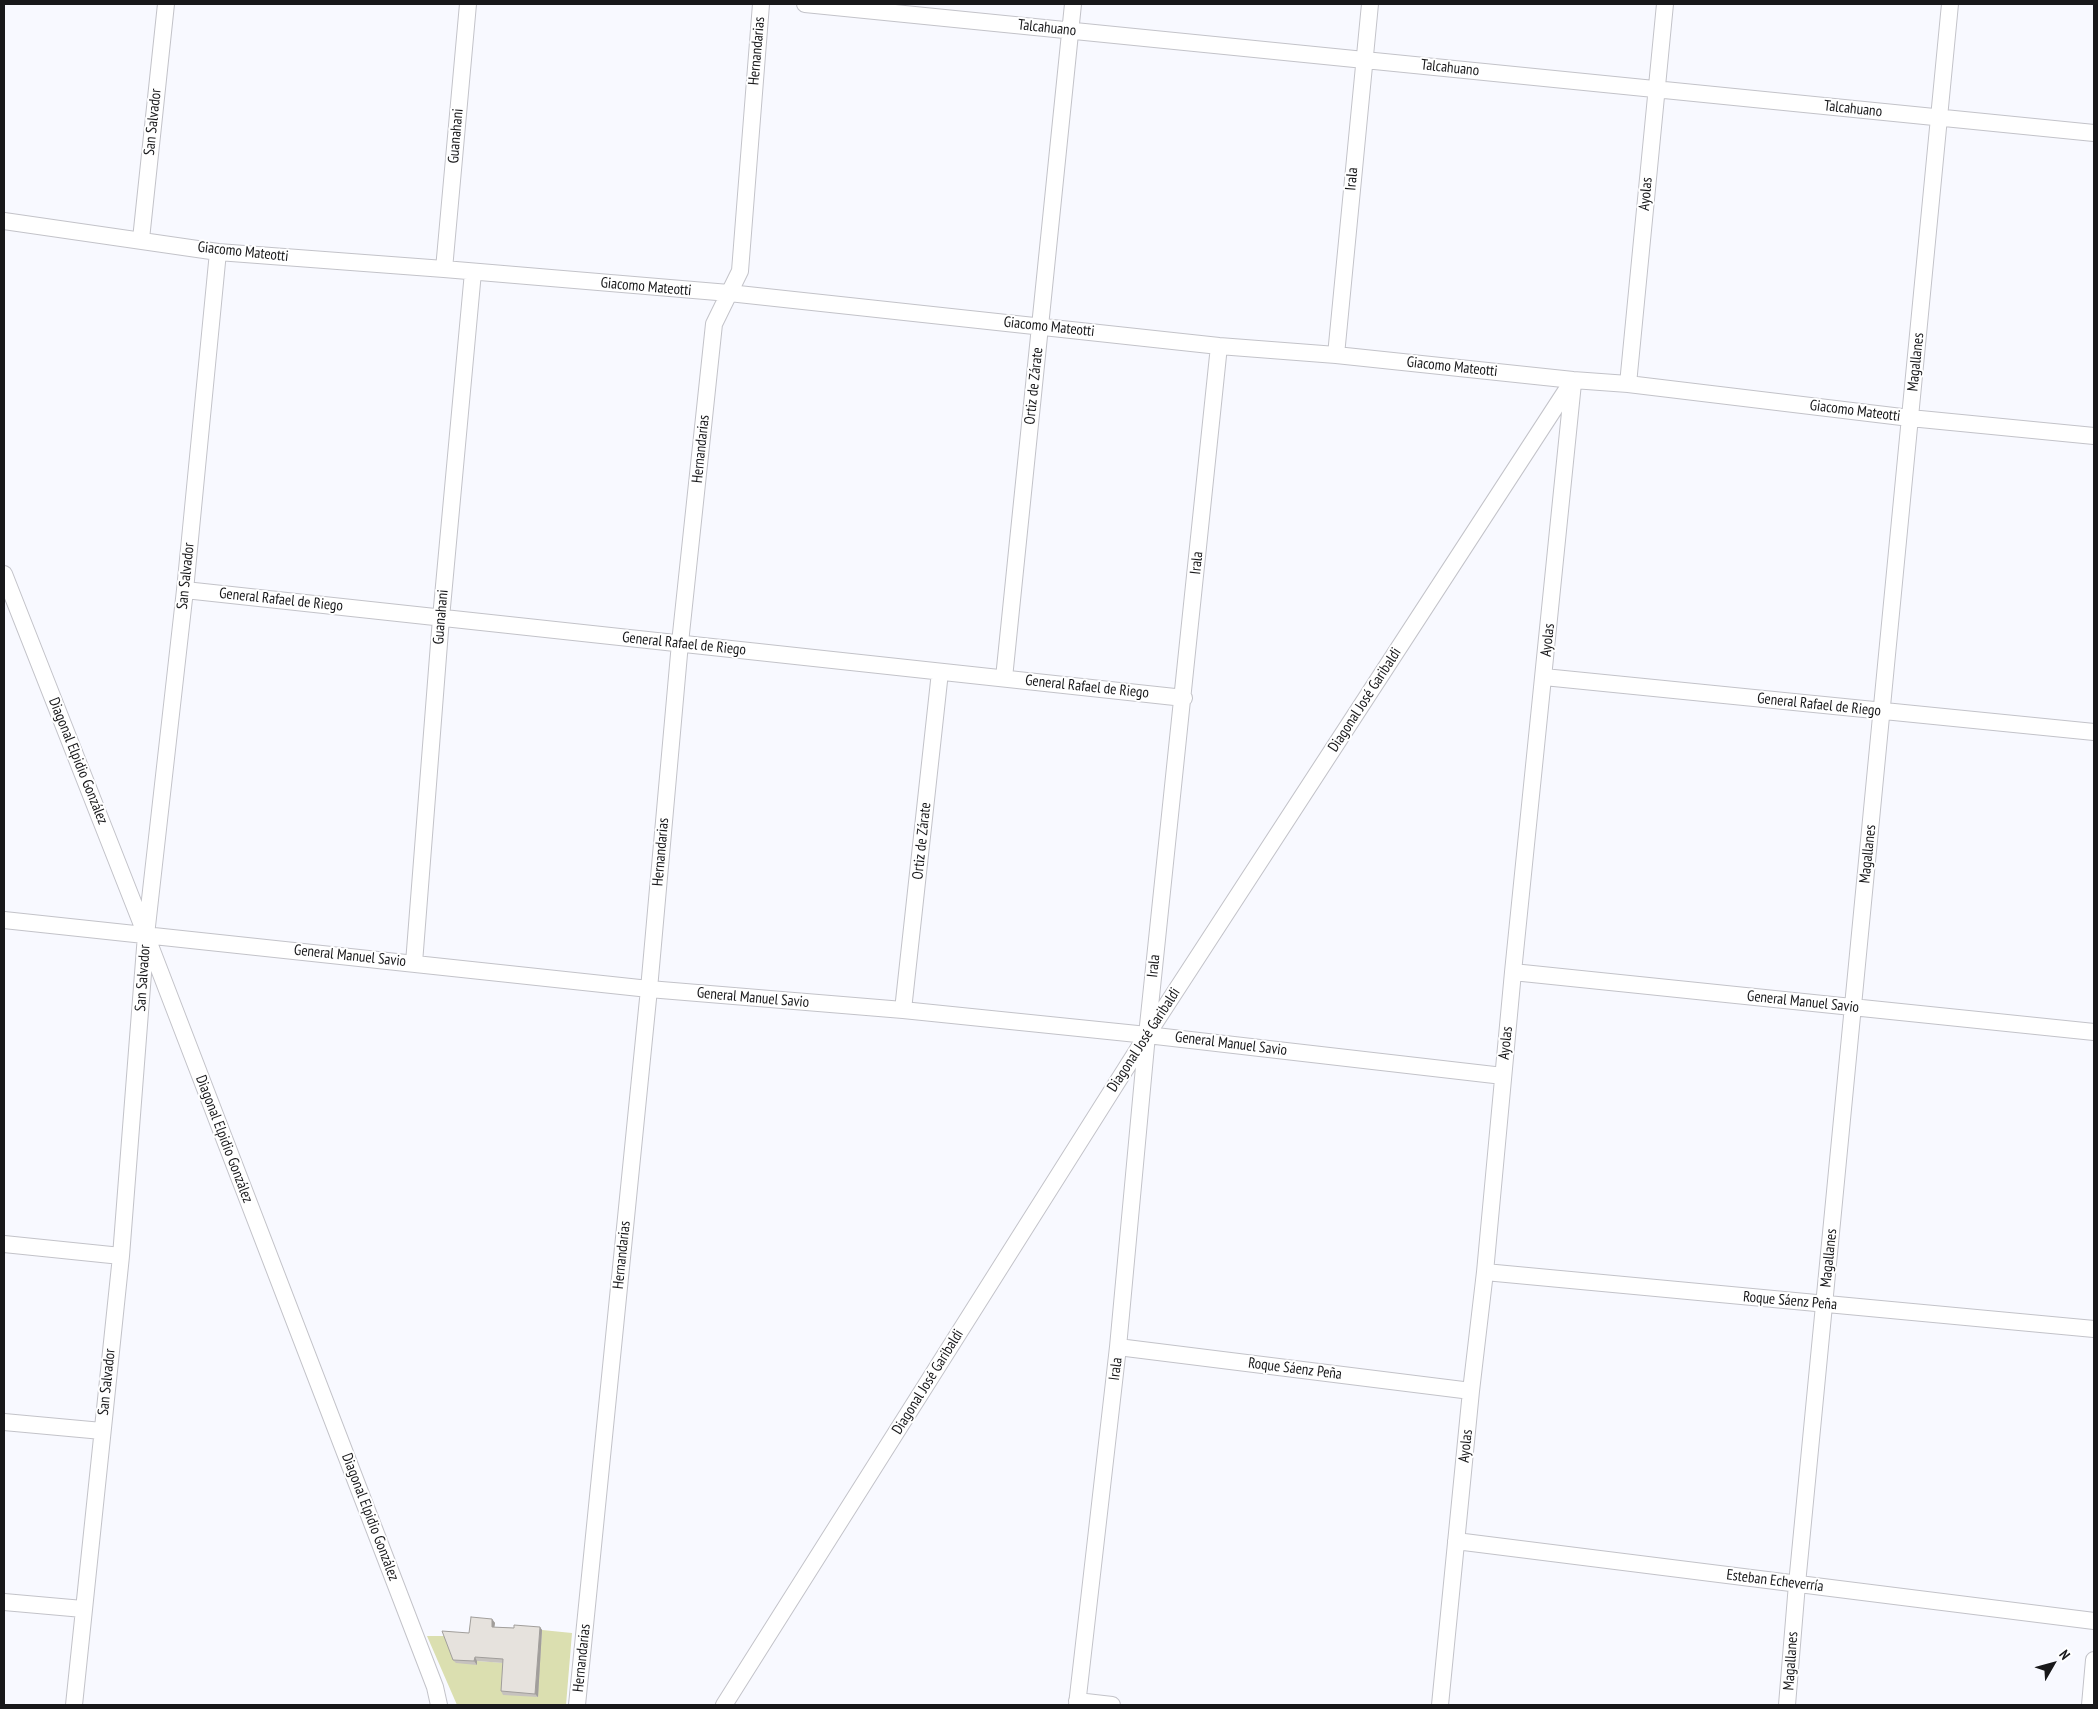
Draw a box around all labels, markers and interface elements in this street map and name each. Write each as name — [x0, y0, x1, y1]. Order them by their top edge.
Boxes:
street label: Hernandarias — [745, 16, 769, 86]
street label: Talcahuano — [1017, 16, 1077, 40]
street label: Talcahuano — [1420, 56, 1480, 80]
street label: San Salvador — [141, 88, 165, 156]
street label: Talcahuano — [1823, 97, 1883, 121]
street label: Guanahani — [445, 108, 467, 164]
street label: Irala — [1342, 167, 1362, 191]
street label: Ayolas — [1636, 177, 1656, 211]
street label: Giacomo Mateotti — [197, 238, 289, 266]
street label: Giacomo Mateotti — [600, 274, 692, 300]
street label: Giacomo Mateotti — [1003, 313, 1095, 341]
street label: Magallanes — [1904, 332, 1928, 392]
street label: Ortiz de Zárate — [1021, 347, 1047, 425]
street label: Giacomo Mateotti — [1406, 353, 1498, 381]
street label: Giacomo Mateotti — [1809, 397, 1901, 425]
street label: Hernandarias — [688, 414, 714, 484]
street label: San Salvador — [174, 542, 198, 610]
street label: Irala — [1187, 551, 1207, 575]
street label: General Rafael de Riego — [218, 585, 344, 615]
street label: Guanahani — [430, 589, 452, 645]
street label: Ayolas — [1537, 622, 1559, 658]
street label: General Rafael de Riego — [621, 629, 747, 659]
street label: Diagonal José Garibaldi — [1325, 645, 1405, 755]
street label: General Rafael de Riego — [1024, 672, 1150, 702]
street label: General Rafael de Riego — [1756, 690, 1882, 720]
street label: Diagonal Elpidio González — [44, 695, 112, 827]
street label: Ortiz de Zárate — [909, 802, 935, 880]
street label: Hernandarias — [649, 817, 673, 887]
street label: Magallanes — [1856, 824, 1880, 884]
street label: General Manuel Savio — [293, 941, 407, 971]
street label: San Salvador — [132, 944, 154, 1012]
street label: Irala — [1144, 954, 1164, 978]
street label: General Manuel Savio — [696, 984, 810, 1012]
street label: Diagonal José Garibaldi — [1104, 985, 1184, 1095]
street label: General Manuel Savio — [1746, 987, 1860, 1017]
street label: Ayolas — [1495, 1025, 1517, 1061]
street label: General Manuel Savio — [1174, 1028, 1288, 1060]
street label: Diagonal Elpidio González — [191, 1073, 257, 1205]
street label: Hernandarias — [609, 1220, 635, 1290]
street label: Magallanes — [1817, 1228, 1841, 1288]
street label: Roque Sáenz Peña — [1742, 1288, 1838, 1314]
street label: Diagonal José Garibaldi — [888, 1326, 968, 1438]
street label: San Salvador — [95, 1348, 119, 1416]
street label: Roque Sáenz Peña — [1247, 1354, 1343, 1384]
street label: Irala — [1106, 1356, 1126, 1382]
street label: Ayolas — [1455, 1428, 1477, 1464]
street label: Diagonal Elpidio González — [337, 1451, 403, 1583]
street label: Esteban Echeverría — [1725, 1566, 1825, 1596]
street label: Hernandarias — [569, 1623, 595, 1693]
street label: Magallanes — [1780, 1631, 1802, 1691]
north arrow — [2028, 1639, 2078, 1689]
text: N — [2055, 1646, 2074, 1663]

